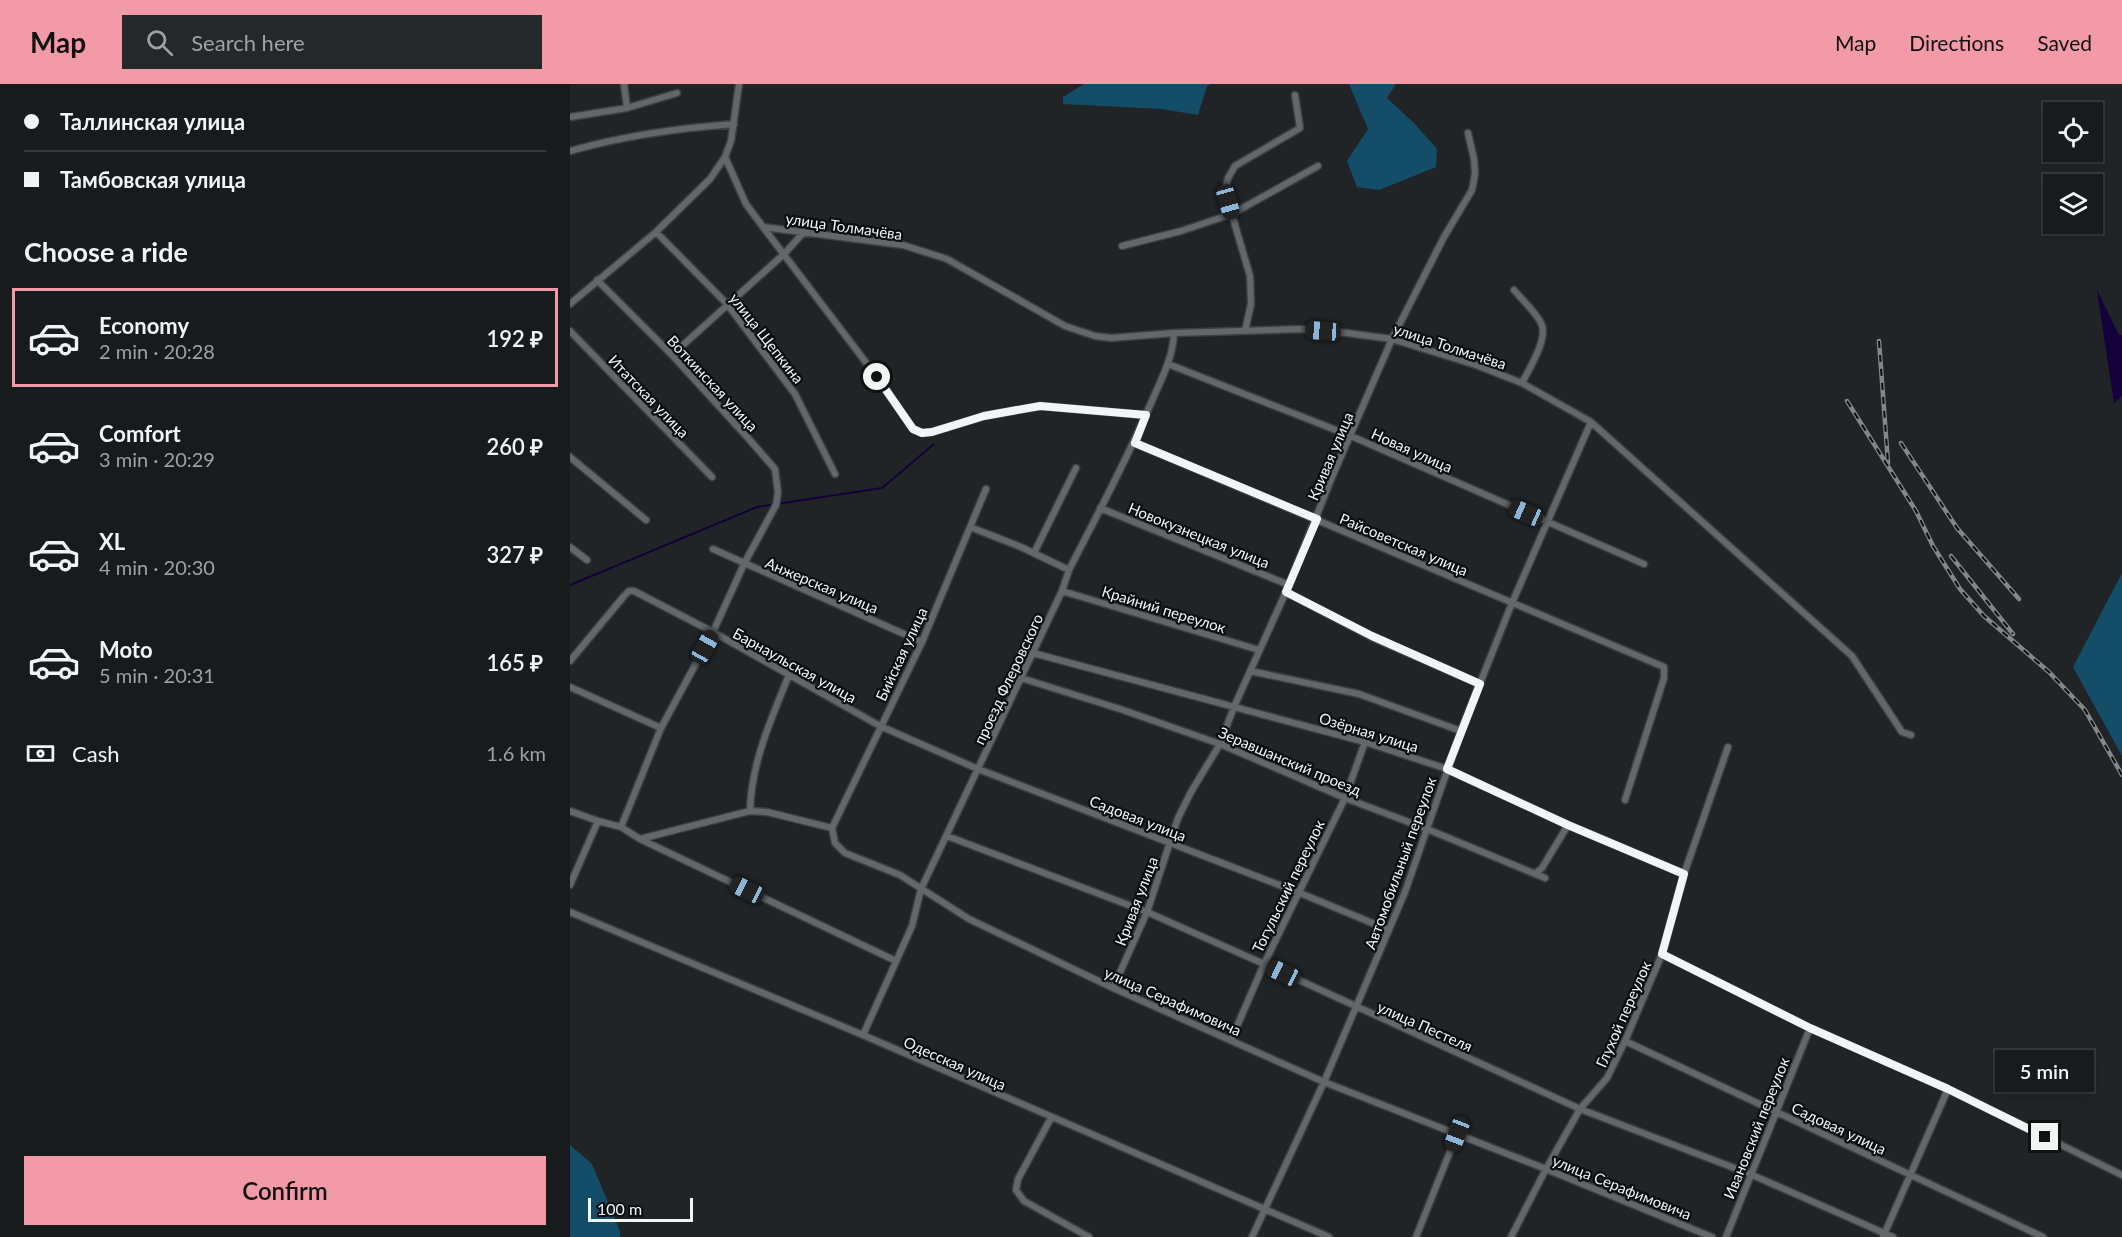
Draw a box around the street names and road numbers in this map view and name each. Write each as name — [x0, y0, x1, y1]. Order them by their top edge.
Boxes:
street label: улица Толмачёва — [785, 209, 903, 243]
street label: улица Щепкина — [726, 289, 808, 387]
street label: улица Толмачёва — [1391, 319, 1509, 373]
street label: Воткинская улица — [664, 331, 762, 435]
street label: Итатская улица — [605, 351, 693, 441]
street label: Кривая улица — [1303, 409, 1357, 503]
street label: Новая улица — [1369, 424, 1455, 476]
street label: Новокузнецкая улица — [1126, 498, 1272, 572]
street label: Райсоветская улица — [1337, 509, 1471, 579]
street label: Анжерская улица — [763, 553, 881, 617]
street label: Крайний переулок — [1100, 582, 1228, 636]
street label: Бийская улица — [871, 604, 931, 704]
street label: проезд Флеровского — [970, 611, 1046, 747]
street label: Барнаульская улица — [730, 624, 860, 706]
street label: Озёрная улица — [1317, 708, 1421, 756]
street label: Зеравшанский проезд — [1216, 723, 1364, 799]
street label: Автомобильный переулок — [1360, 774, 1440, 952]
street label: Садовая улица — [1087, 791, 1189, 845]
street label: Тогульский переулок — [1248, 817, 1328, 955]
street label: Кривая улица — [1111, 854, 1161, 948]
street label: Глухой переулок — [1592, 958, 1655, 1070]
street label: улица Серафимовича — [1102, 963, 1244, 1039]
street label: улица Пестеля — [1375, 997, 1475, 1055]
street label: Одесская улица — [901, 1032, 1009, 1094]
street label: Ивановский переулок — [1719, 1054, 1793, 1201]
street label: Садовая улица — [1789, 1098, 1889, 1158]
street label: улица Серафимовича — [1550, 1151, 1694, 1223]

